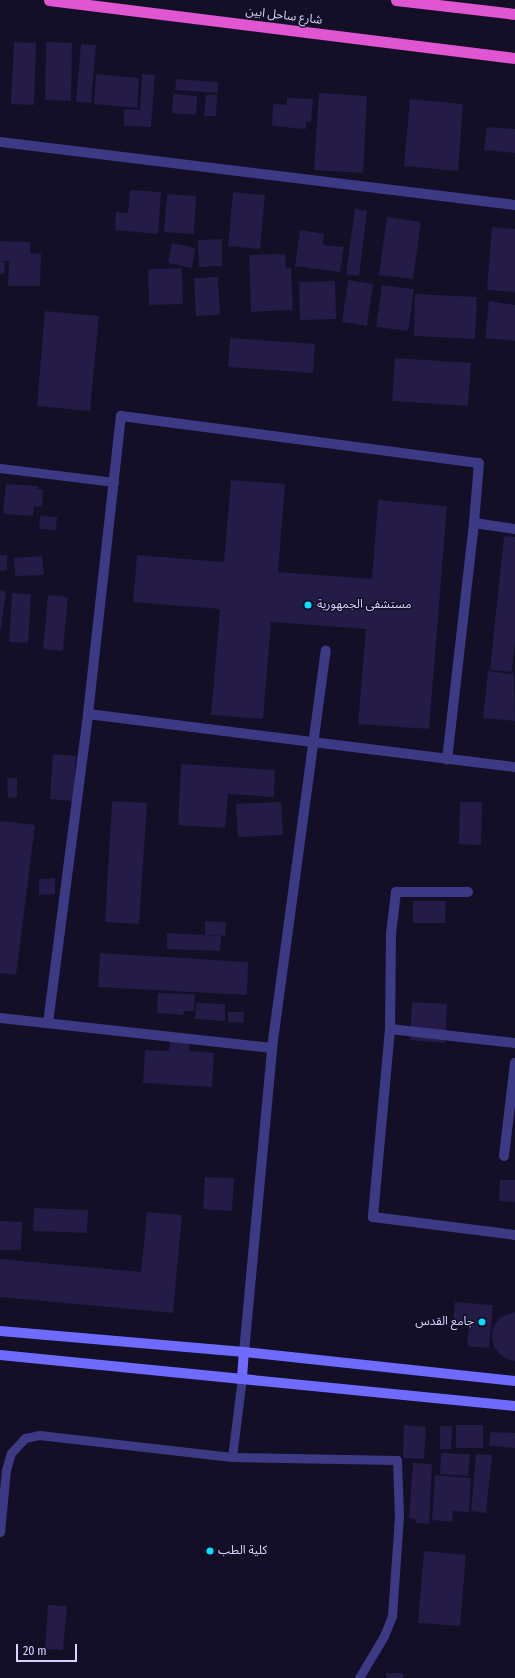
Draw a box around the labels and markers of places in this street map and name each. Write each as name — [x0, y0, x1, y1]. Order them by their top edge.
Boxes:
place label: مستشفى الجمهورية — [317, 598, 412, 612]
marker: مستشفى الجمهورية — [302, 599, 314, 611]
place label: جامع القدس — [415, 1315, 474, 1329]
marker: جامع القدس — [477, 1317, 487, 1327]
place label: كلية الطب — [218, 1544, 267, 1558]
marker: كلية الطب — [205, 1546, 215, 1556]

